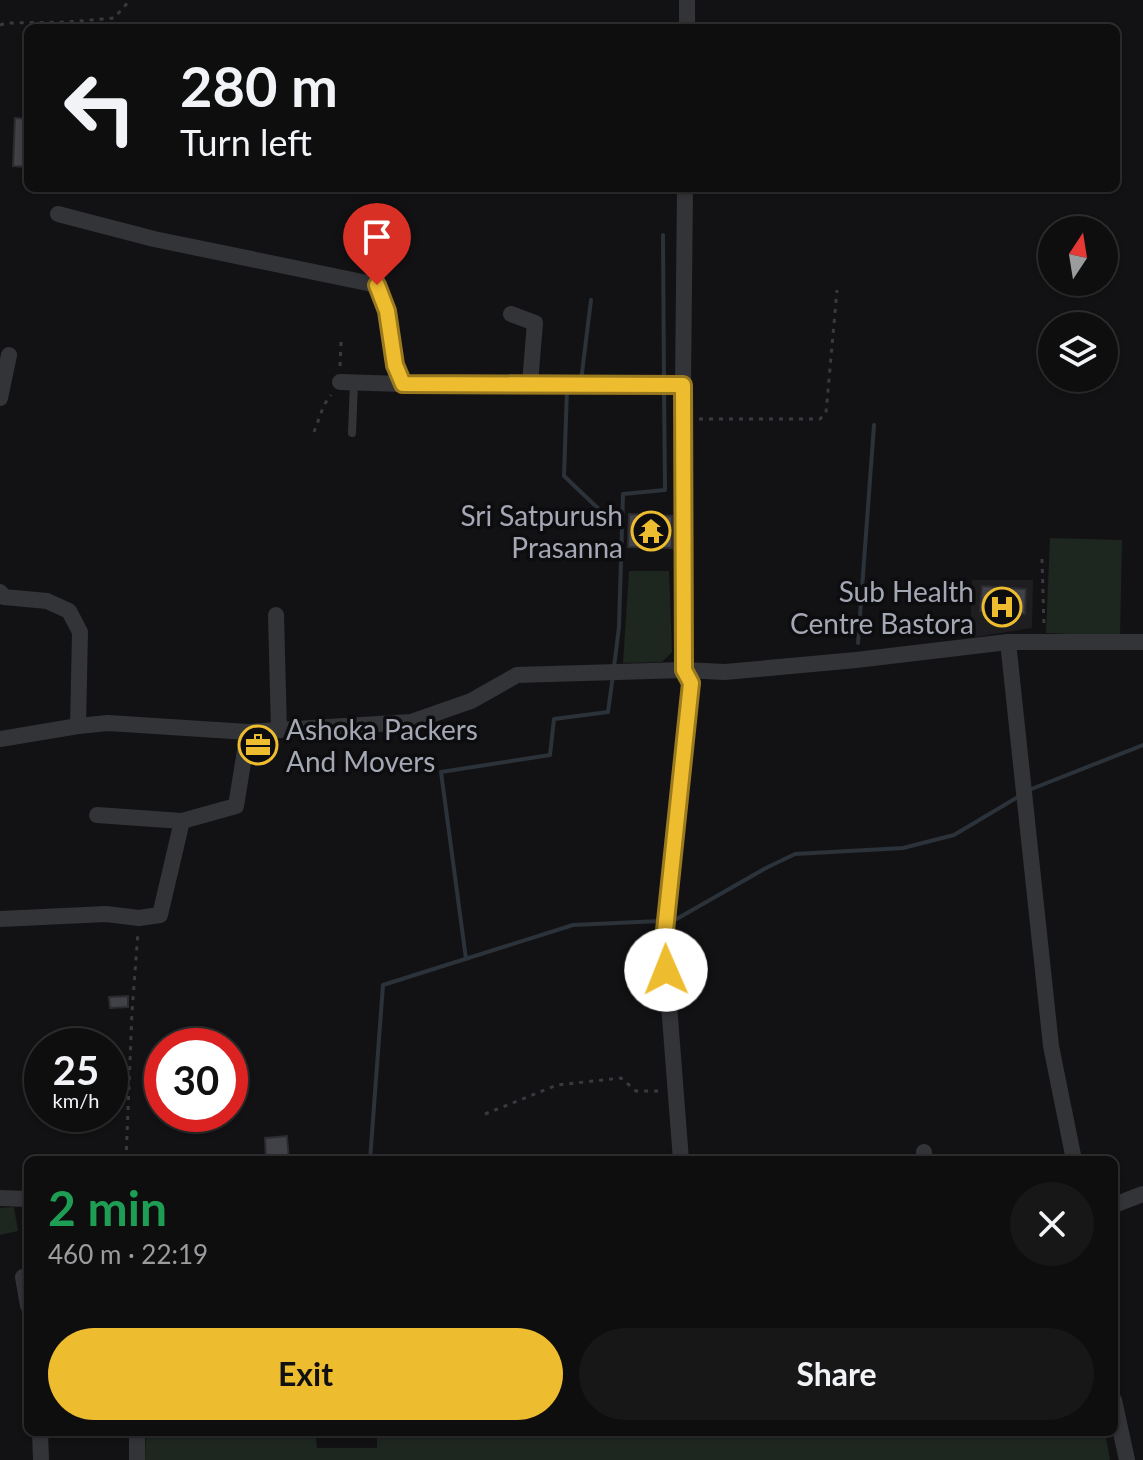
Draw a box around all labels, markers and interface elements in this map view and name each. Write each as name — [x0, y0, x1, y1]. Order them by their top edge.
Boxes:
text: 280 m — [180, 52, 338, 119]
icon: left — [48, 56, 152, 160]
text: Turn left — [180, 120, 312, 164]
pin — [343, 203, 411, 285]
icon: arrive — [355, 215, 399, 259]
north arrow — [1038, 216, 1118, 296]
map controls — [1038, 216, 1118, 392]
button: layers — [1038, 312, 1118, 392]
place label: Sri Satpurush Prasanna — [460, 498, 623, 564]
temple icon: Sri Satpurush Prasanna — [630, 510, 672, 552]
place label: Sub Health Centre Bastora — [790, 574, 974, 640]
hospital icon: Sub Health Centre Bastora — [981, 586, 1023, 628]
place label: Ashoka Packers And Movers — [286, 712, 478, 778]
office icon: Ashoka Packers And Movers — [237, 724, 279, 766]
position arrow — [624, 928, 708, 1012]
speed limit sign: 30 — [144, 1028, 248, 1132]
text: 25 — [53, 1046, 99, 1094]
text: km/h — [53, 1088, 99, 1112]
text: 2 min — [48, 1179, 167, 1236]
button: close — [1010, 1182, 1094, 1266]
text: 460 m · 22:19 — [48, 1238, 208, 1270]
button: Exit — [48, 1328, 563, 1420]
button: Share — [579, 1328, 1094, 1420]

